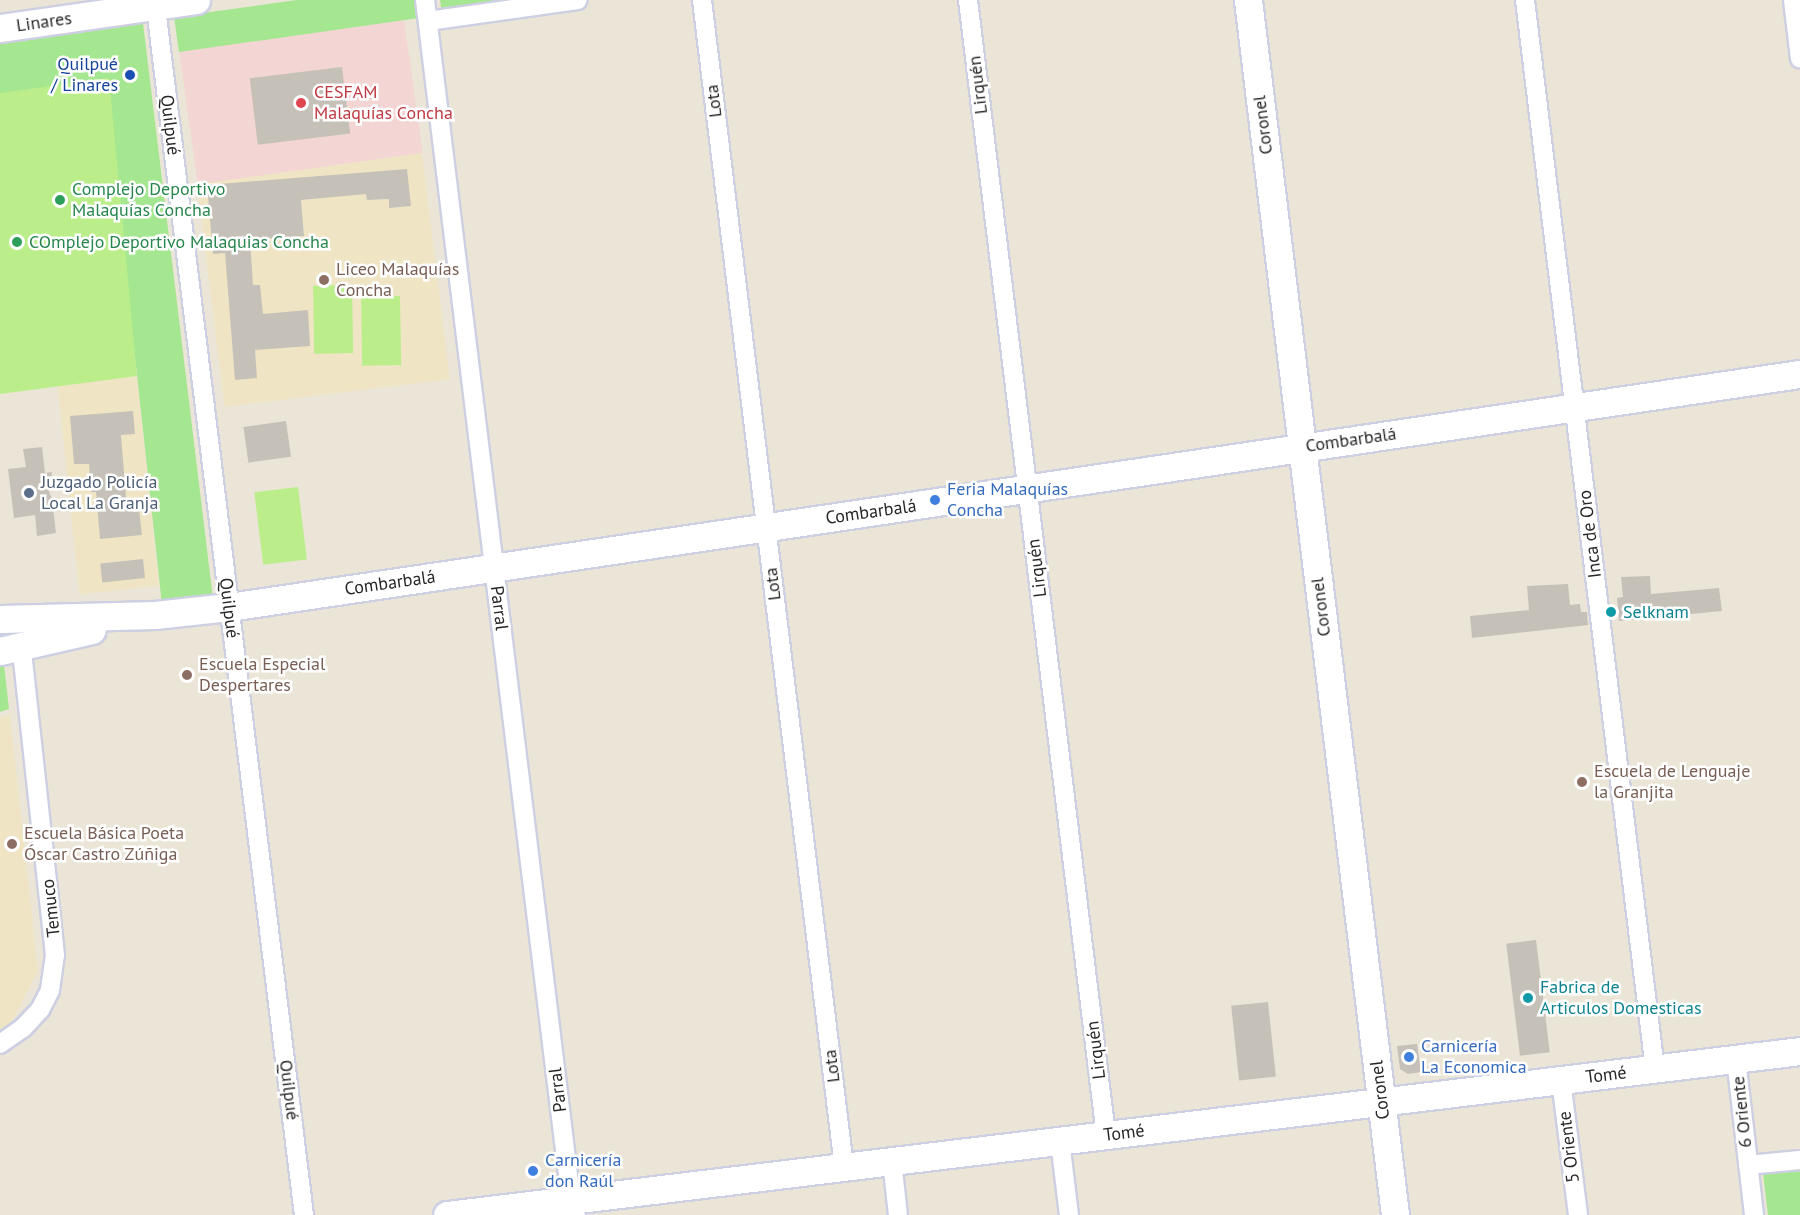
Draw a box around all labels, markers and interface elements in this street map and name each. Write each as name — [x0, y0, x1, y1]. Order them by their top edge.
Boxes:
street label: Linares — [15, 7, 73, 37]
place label: Quilpué / Linares — [51, 54, 118, 97]
street label: Lirquén — [964, 55, 992, 115]
marker: Quilpué / Linares — [123, 68, 137, 82]
place label: CESFAM Malaquías Concha — [314, 82, 453, 124]
street label: Lota — [701, 83, 727, 119]
street label: Quilpué — [156, 94, 184, 156]
marker: CESFAM Malaquías Concha — [292, 94, 310, 112]
street label: Coronel — [1249, 94, 1277, 156]
place label: Complejo Deportivo Malaquías Concha — [72, 179, 225, 222]
marker: Complejo Deportivo Malaquías Concha — [53, 193, 67, 207]
place label: COmplejo Deportivo Malaquias Concha — [29, 231, 329, 253]
marker: COmplejo Deportivo Malaquias Concha — [10, 235, 24, 249]
place label: Liceo Malaquías Concha — [336, 259, 459, 302]
marker: Liceo Malaquías Concha — [317, 273, 331, 287]
street label: Combarbalá — [1304, 423, 1398, 457]
place label: Juzgado Policía Local La Granja — [41, 472, 158, 514]
place label: Feria Malaquías Concha — [947, 479, 1068, 522]
marker: Juzgado Policía Local La Granja — [22, 486, 36, 500]
street label: Inca de Oro — [1574, 489, 1606, 579]
marker: Feria Malaquías Concha — [928, 493, 942, 507]
street label: Combarbalá — [824, 495, 918, 529]
street label: Lirquén — [1023, 538, 1051, 598]
street label: Combarbalá — [343, 566, 437, 600]
street label: Lota — [760, 566, 786, 602]
street label: Coronel — [1307, 576, 1335, 638]
street label: Quilpué — [215, 577, 243, 639]
street label: Parral — [486, 584, 512, 632]
place label: Selknam — [1623, 601, 1689, 623]
marker: Selknam — [1604, 605, 1618, 619]
place label: Escuela Especial Despertares — [199, 654, 325, 696]
marker: Escuela Especial Despertares — [180, 668, 194, 682]
place label: Escuela de Lenguaje la Granjita — [1594, 761, 1750, 804]
marker: Escuela de Lenguaje la Granjita — [1575, 775, 1589, 789]
place label: Escuela Básica Poeta Óscar Castro Zúñiga — [24, 823, 184, 866]
marker: Escuela Básica Poeta Óscar Castro Zúñiga — [5, 837, 19, 851]
street label: Temuco — [37, 878, 65, 938]
place label: Fabrica de Articulos Domesticas — [1540, 977, 1702, 1020]
marker: Fabrica de Articulos Domesticas — [1521, 991, 1535, 1005]
street label: Lirquén — [1082, 1020, 1110, 1080]
place label: Carnicería La Economica — [1421, 1036, 1527, 1078]
street label: Lota — [819, 1048, 845, 1084]
marker: Carnicería La Economica — [1402, 1050, 1416, 1064]
street label: Quilpué — [275, 1059, 303, 1121]
street label: Coronel — [1366, 1059, 1394, 1121]
street label: Tomé — [1584, 1062, 1628, 1088]
street label: Parral — [545, 1066, 571, 1114]
street label: 6 Oriente — [1728, 1075, 1756, 1149]
street label: 5 Oriente — [1554, 1110, 1584, 1184]
street label: Tomé — [1102, 1120, 1146, 1146]
place label: Carnicería don Raúl — [545, 1150, 621, 1192]
marker: Carnicería don Raúl — [526, 1164, 540, 1178]

